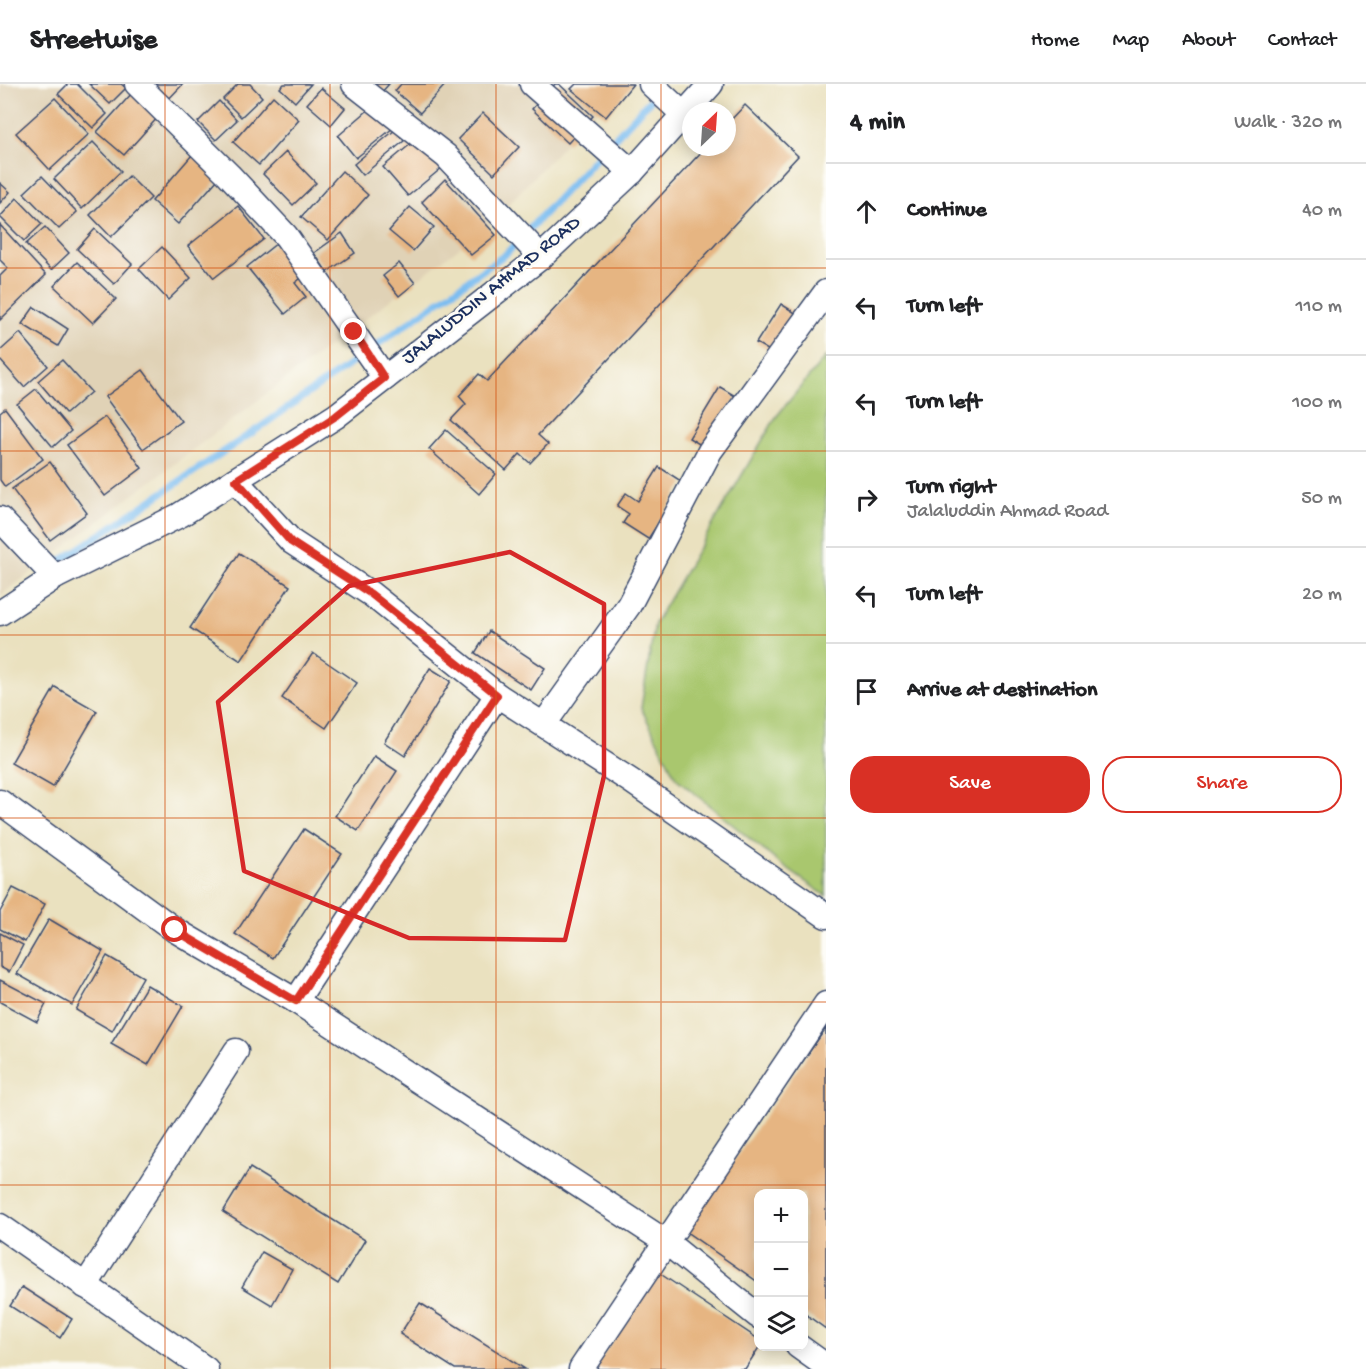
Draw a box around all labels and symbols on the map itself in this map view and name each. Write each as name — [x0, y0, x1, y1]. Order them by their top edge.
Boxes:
north arrow — [682, 102, 736, 156]
street label: JALALUDDIN AHMAD ROAD — [398, 211, 587, 370]
route end — [340, 318, 366, 344]
route start — [161, 916, 187, 942]

